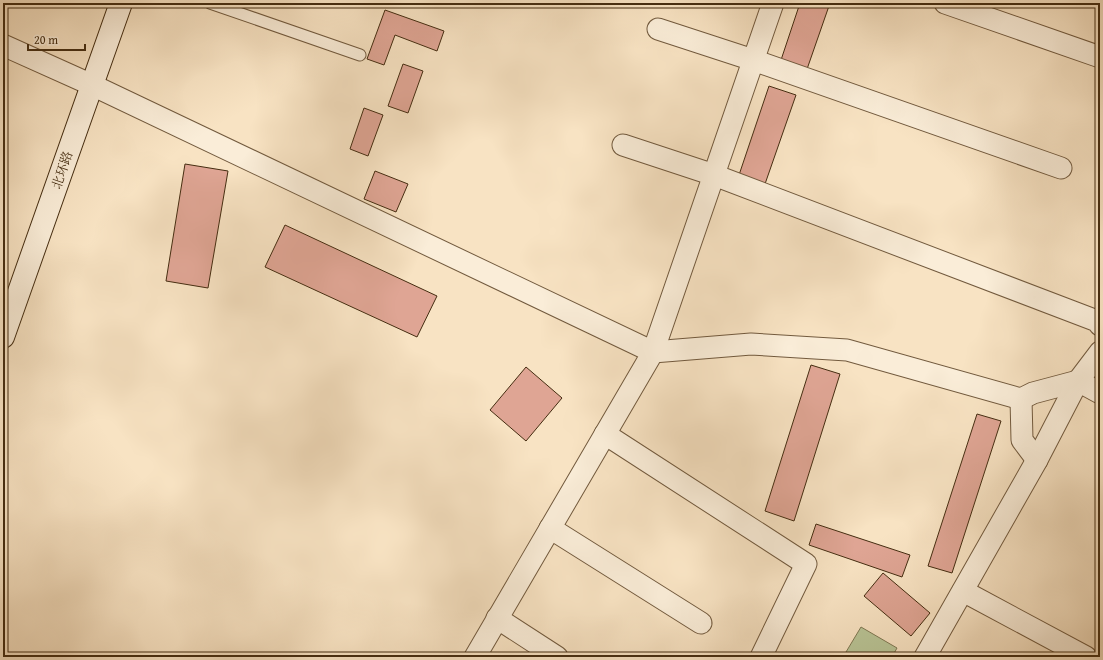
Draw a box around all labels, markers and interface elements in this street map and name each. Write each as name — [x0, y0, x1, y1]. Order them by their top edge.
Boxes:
scale bar — [28, 26, 85, 52]
text: 20 m — [34, 31, 58, 48]
street label: 北环路 — [47, 148, 77, 192]

